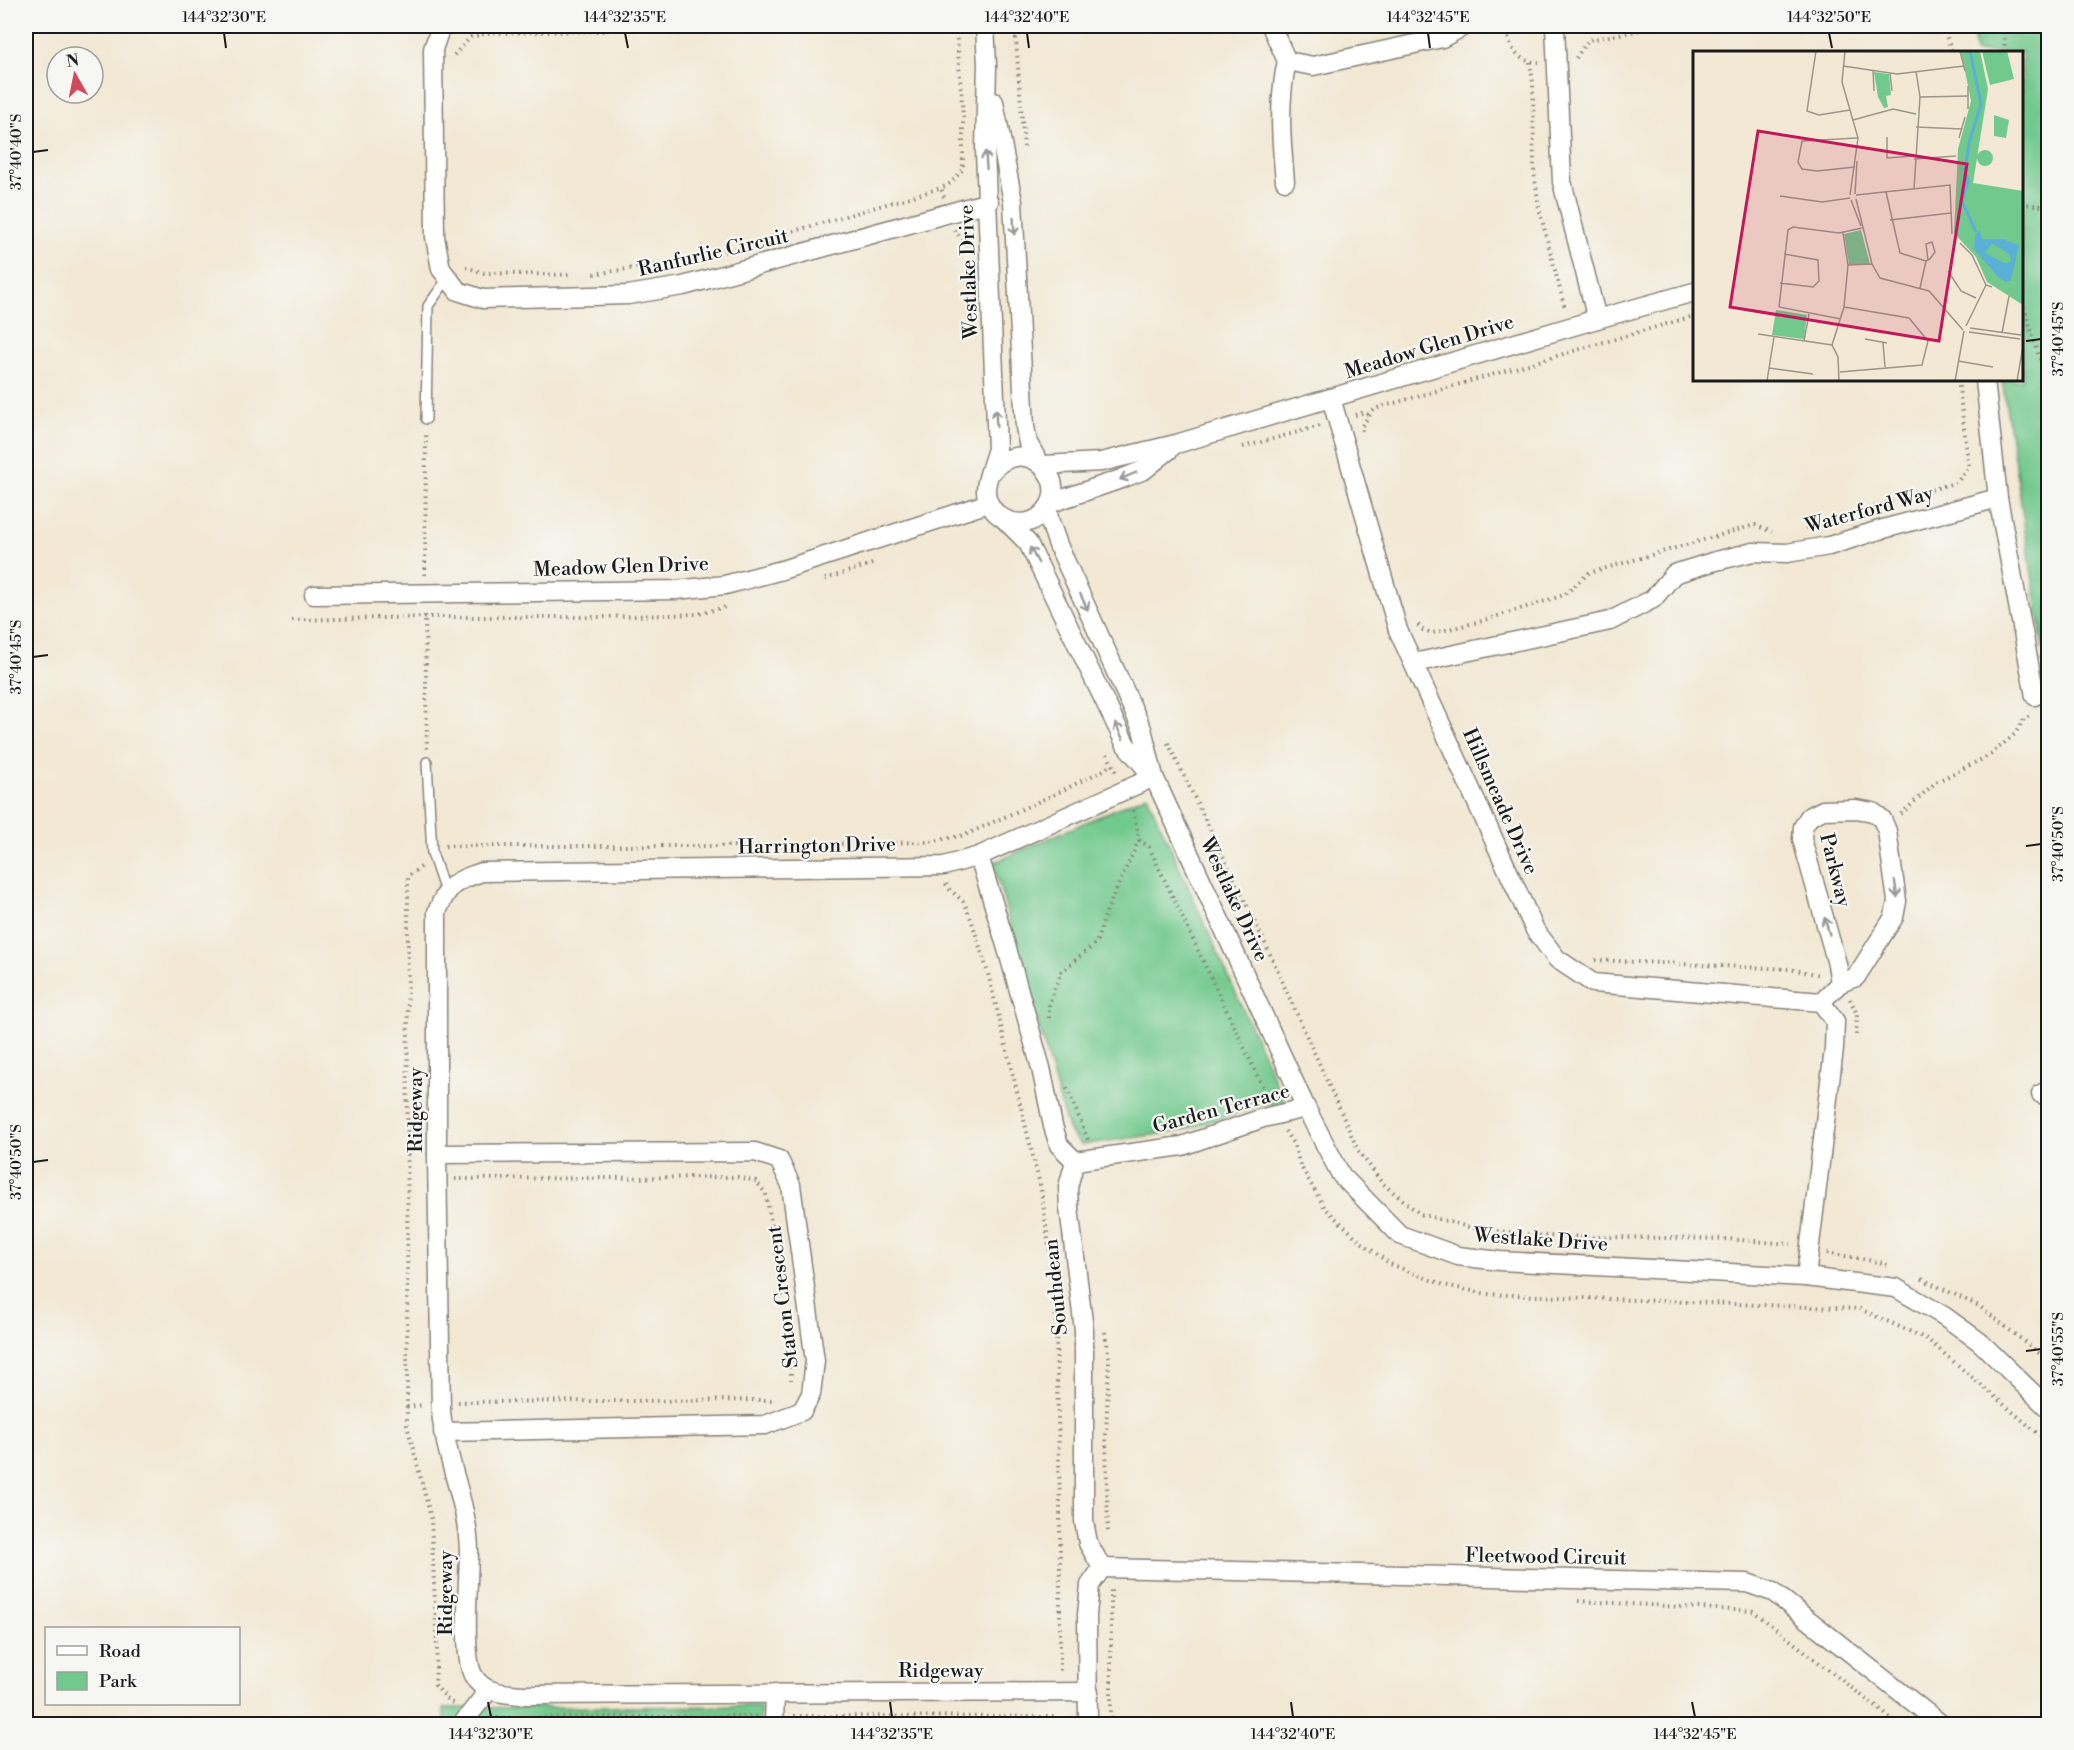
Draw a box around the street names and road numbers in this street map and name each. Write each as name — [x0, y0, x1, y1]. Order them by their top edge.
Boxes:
street label: Westlake Drive — [955, 204, 984, 341]
street label: Ranfurlie Circuit — [636, 224, 791, 283]
street label: Meadow Glen Drive — [1342, 310, 1517, 385]
street label: Waterford Way — [1802, 481, 1936, 540]
street label: Meadow Glen Drive — [533, 552, 709, 583]
street label: Hillsmeade Drive — [1456, 725, 1543, 879]
street label: Parkway — [1813, 831, 1856, 910]
street label: Westlake Drive — [1193, 832, 1273, 966]
street label: Harrington Drive — [738, 833, 896, 860]
street label: Ridgeway — [404, 1067, 429, 1153]
street label: Garden Terrace — [1150, 1079, 1293, 1140]
street label: Westlake Drive — [1472, 1223, 1609, 1258]
street label: Staton Crescent — [762, 1224, 805, 1370]
street label: Southdean — [1039, 1237, 1074, 1336]
street label: Fleetwood Circuit — [1465, 1544, 1627, 1571]
street label: Ridgeway — [434, 1550, 459, 1636]
street label: Ridgeway — [898, 1659, 984, 1684]

